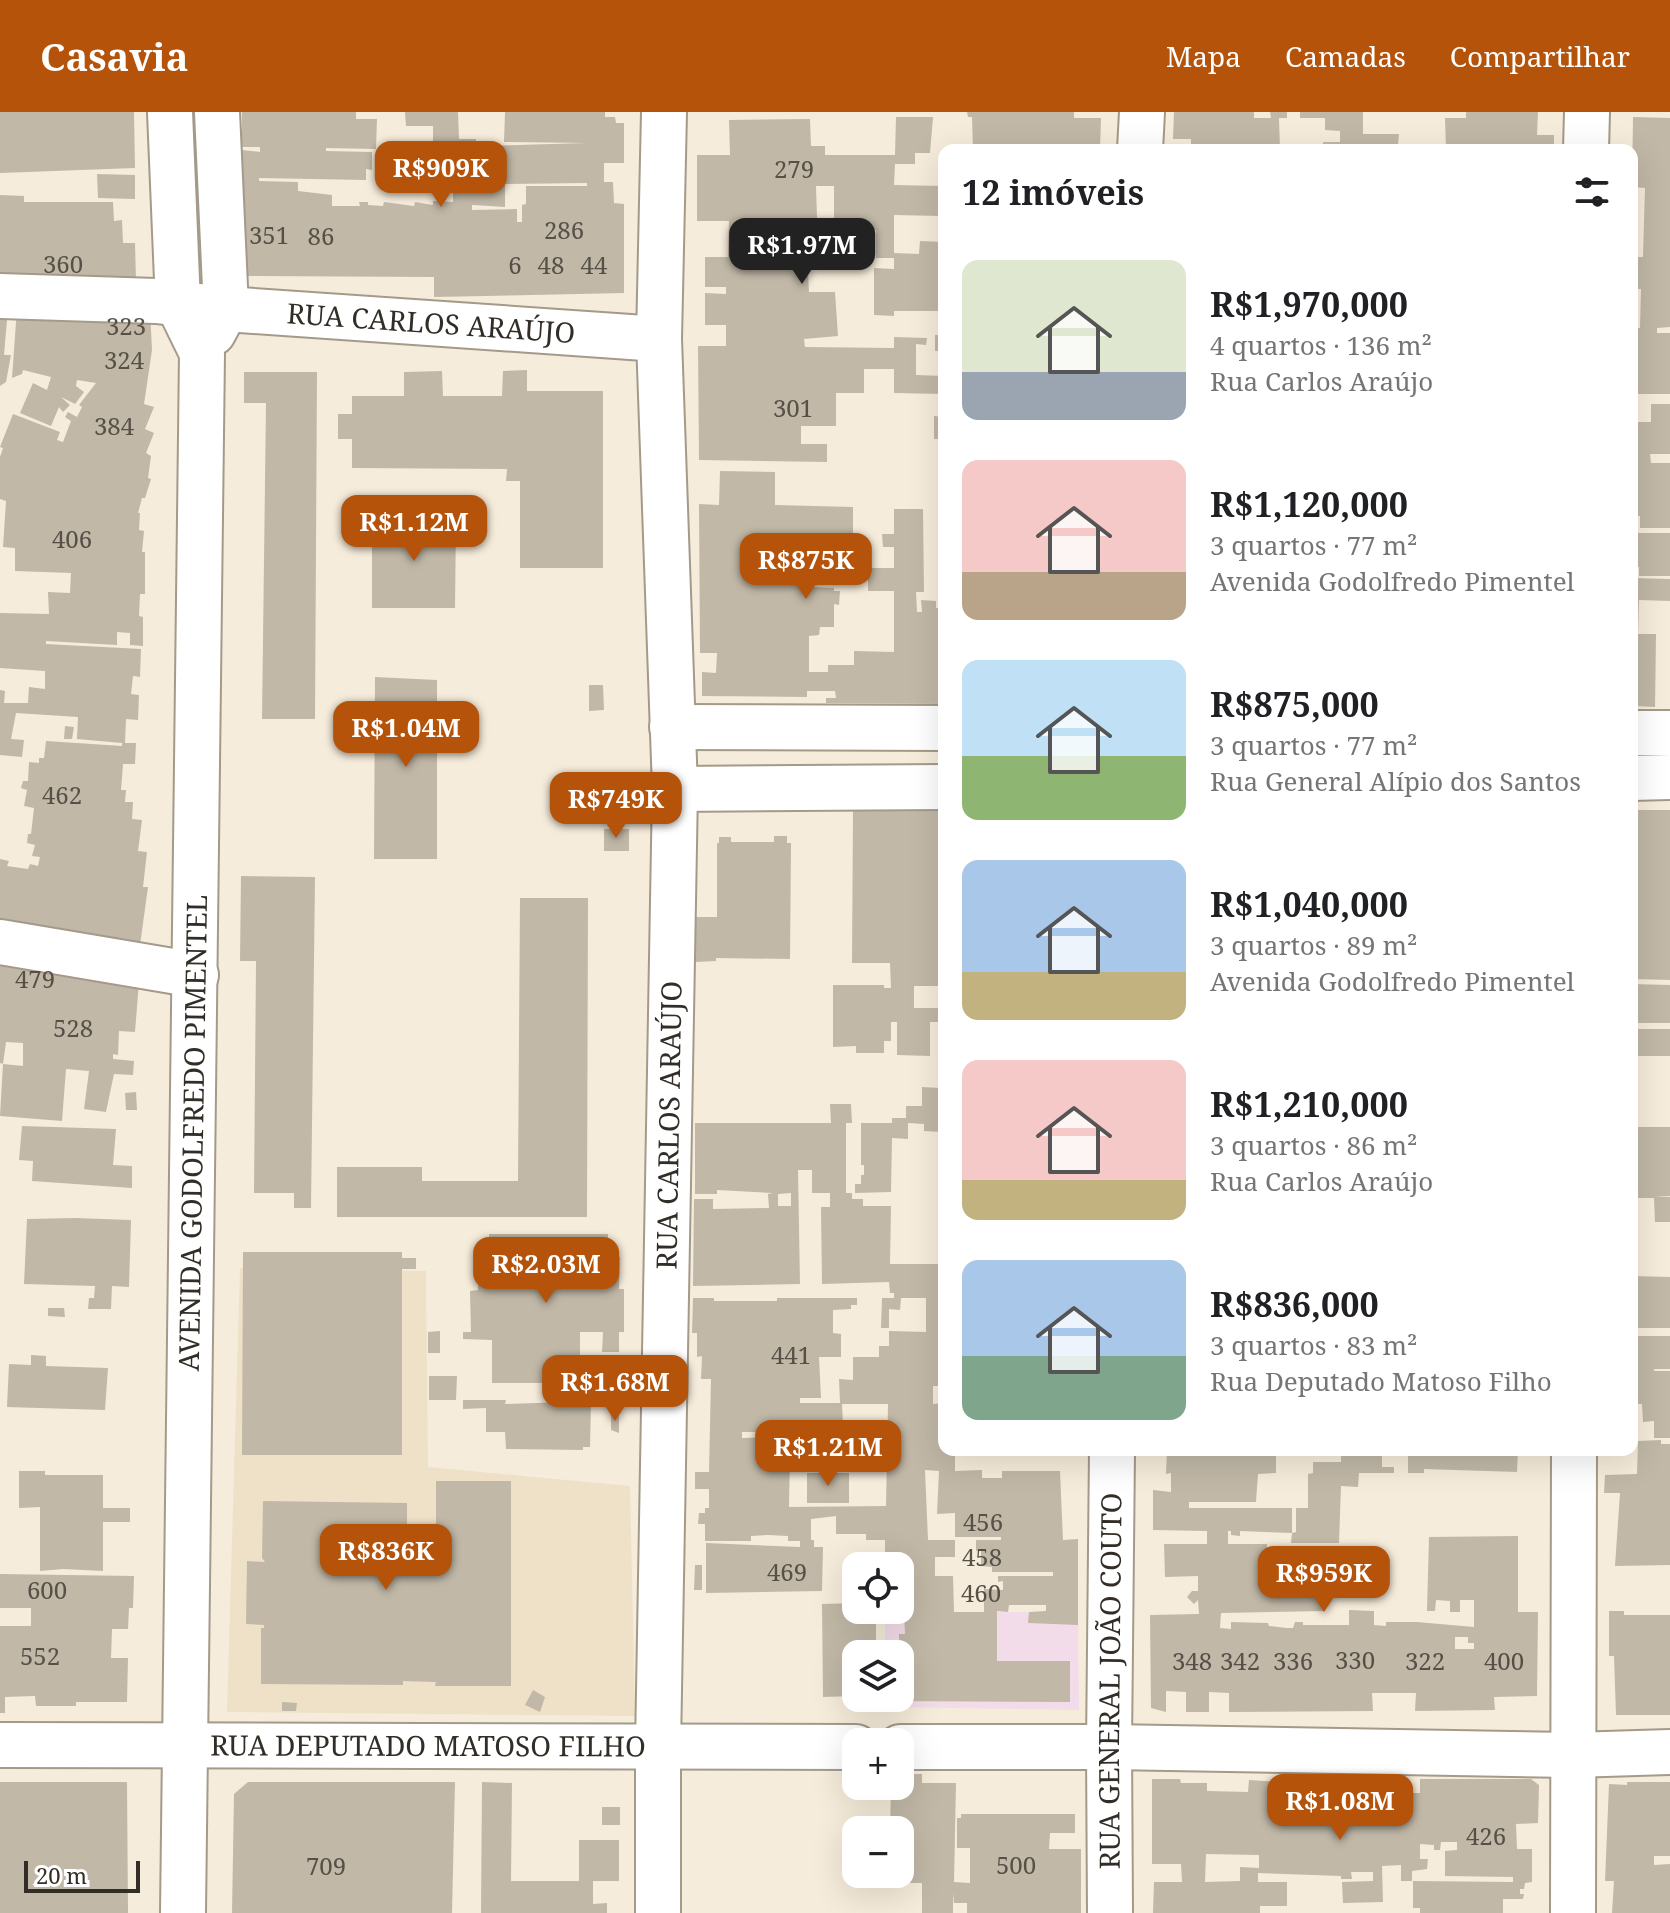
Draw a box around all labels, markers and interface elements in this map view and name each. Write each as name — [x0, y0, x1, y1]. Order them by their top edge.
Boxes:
text: Casavia — [40, 30, 189, 82]
text: Mapa — [1166, 37, 1241, 75]
text: Camadas — [1285, 37, 1406, 75]
text: Compartilhar — [1450, 37, 1630, 75]
pin: R$909K — [376, 141, 506, 209]
text: R$909K — [393, 149, 489, 185]
house number: 279 — [774, 152, 814, 185]
text: 12 imóveis — [962, 169, 1144, 215]
icon: filters — [1570, 170, 1614, 214]
house number: 286 — [544, 213, 584, 246]
house number: 351 — [249, 218, 289, 251]
pin: R$1.97M — [728, 218, 876, 286]
house number: 86 — [308, 219, 334, 252]
text: R$1.97M — [747, 226, 857, 262]
house number: 360 — [43, 247, 83, 280]
house number: 6 — [508, 248, 522, 281]
house number: 48 — [538, 248, 564, 281]
house number: 44 — [581, 248, 608, 281]
text: R$1,970,000 — [1210, 281, 1408, 327]
icon: home — [1026, 292, 1122, 388]
street label: RUA CARLOS ARAÚJO — [286, 293, 576, 351]
house number: 323 — [106, 309, 146, 342]
text: 4 quartos · 136 m² — [1210, 327, 1432, 363]
house number: 324 — [104, 343, 145, 376]
text: Rua Carlos Araújo — [1210, 363, 1433, 399]
house number: 301 — [773, 391, 813, 424]
house number: 384 — [94, 409, 135, 442]
text: R$1,120,000 — [1210, 481, 1408, 527]
icon: home — [1026, 492, 1122, 588]
pin: R$1.12M — [340, 495, 488, 563]
text: R$1.12M — [359, 503, 469, 539]
house number: 406 — [52, 522, 92, 555]
text: 3 quartos · 77 m² — [1210, 527, 1417, 563]
pin: R$875K — [741, 533, 871, 601]
text: R$875K — [758, 541, 854, 577]
text: Avenida Godolfredo Pimentel — [1210, 563, 1575, 599]
text: R$875,000 — [1210, 681, 1379, 727]
icon: home — [1026, 692, 1122, 788]
pin: R$1.04M — [332, 701, 480, 769]
text: R$1.04M — [351, 709, 461, 745]
text: 3 quartos · 77 m² — [1210, 727, 1417, 763]
text: Rua General Alípio dos Santos — [1210, 763, 1581, 799]
pin: R$749K — [551, 772, 681, 840]
house number: 462 — [42, 778, 82, 811]
text: R$749K — [568, 780, 664, 816]
text: R$1,040,000 — [1210, 881, 1408, 927]
icon: home — [1026, 892, 1122, 988]
street label: AVENIDA GODOLFREDO PIMENTEL — [169, 894, 215, 1372]
text: 3 quartos · 89 m² — [1210, 927, 1417, 963]
house number: 479 — [15, 962, 55, 995]
text: Avenida Godolfredo Pimentel — [1210, 963, 1575, 999]
street label: RUA CARLOS ARAÚJO — [646, 980, 690, 1270]
house number: 528 — [53, 1011, 93, 1044]
text: R$1,210,000 — [1210, 1081, 1408, 1127]
icon: home — [1026, 1092, 1122, 1188]
text: 3 quartos · 86 m² — [1210, 1127, 1417, 1163]
text: Rua Carlos Araújo — [1210, 1163, 1433, 1199]
pin: R$2.03M — [472, 1237, 620, 1305]
text: R$2.03M — [491, 1245, 601, 1281]
text: R$836,000 — [1210, 1281, 1379, 1327]
icon: home — [1026, 1292, 1122, 1388]
text: 3 quartos · 83 m² — [1210, 1327, 1417, 1363]
house number: 441 — [771, 1338, 811, 1371]
pin: R$1.68M — [541, 1355, 689, 1423]
text: R$1.68M — [560, 1363, 670, 1399]
text: Rua Deputado Matoso Filho — [1210, 1363, 1552, 1399]
pin: R$1.21M — [754, 1420, 902, 1488]
text: R$1.21M — [773, 1428, 883, 1464]
street label: RUA GENERAL JOÃO COUTO — [1089, 1492, 1130, 1869]
house number: 456 — [963, 1505, 1003, 1538]
pin: R$836K — [321, 1524, 451, 1592]
text: R$836K — [338, 1532, 434, 1568]
house number: 458 — [962, 1540, 1002, 1573]
pin: R$959K — [1259, 1546, 1389, 1614]
map controls — [842, 1552, 914, 1888]
button: locate — [842, 1552, 914, 1624]
text: R$959K — [1276, 1554, 1372, 1590]
house number: 469 — [767, 1555, 807, 1588]
house number: 600 — [27, 1573, 67, 1606]
house number: 460 — [961, 1576, 1001, 1609]
house number: 552 — [20, 1639, 60, 1672]
button: layers — [842, 1640, 914, 1712]
house number: 330 — [1335, 1643, 1375, 1676]
house number: 348 — [1172, 1644, 1212, 1677]
house number: 342 — [1220, 1644, 1260, 1677]
house number: 336 — [1273, 1644, 1313, 1677]
house number: 322 — [1405, 1644, 1445, 1677]
house number: 400 — [1484, 1644, 1524, 1677]
street label: RUA DEPUTADO MATOSO FILHO — [210, 1725, 646, 1765]
button: + — [842, 1728, 914, 1800]
pin: R$1.08M — [1266, 1774, 1414, 1842]
text: R$1.08M — [1285, 1782, 1395, 1818]
button: − — [842, 1816, 914, 1888]
house number: 426 — [1466, 1819, 1506, 1852]
house number: 500 — [996, 1848, 1036, 1881]
house number: 709 — [306, 1849, 346, 1882]
scale bar — [24, 1857, 140, 1893]
text: 20 m — [36, 1860, 87, 1890]

